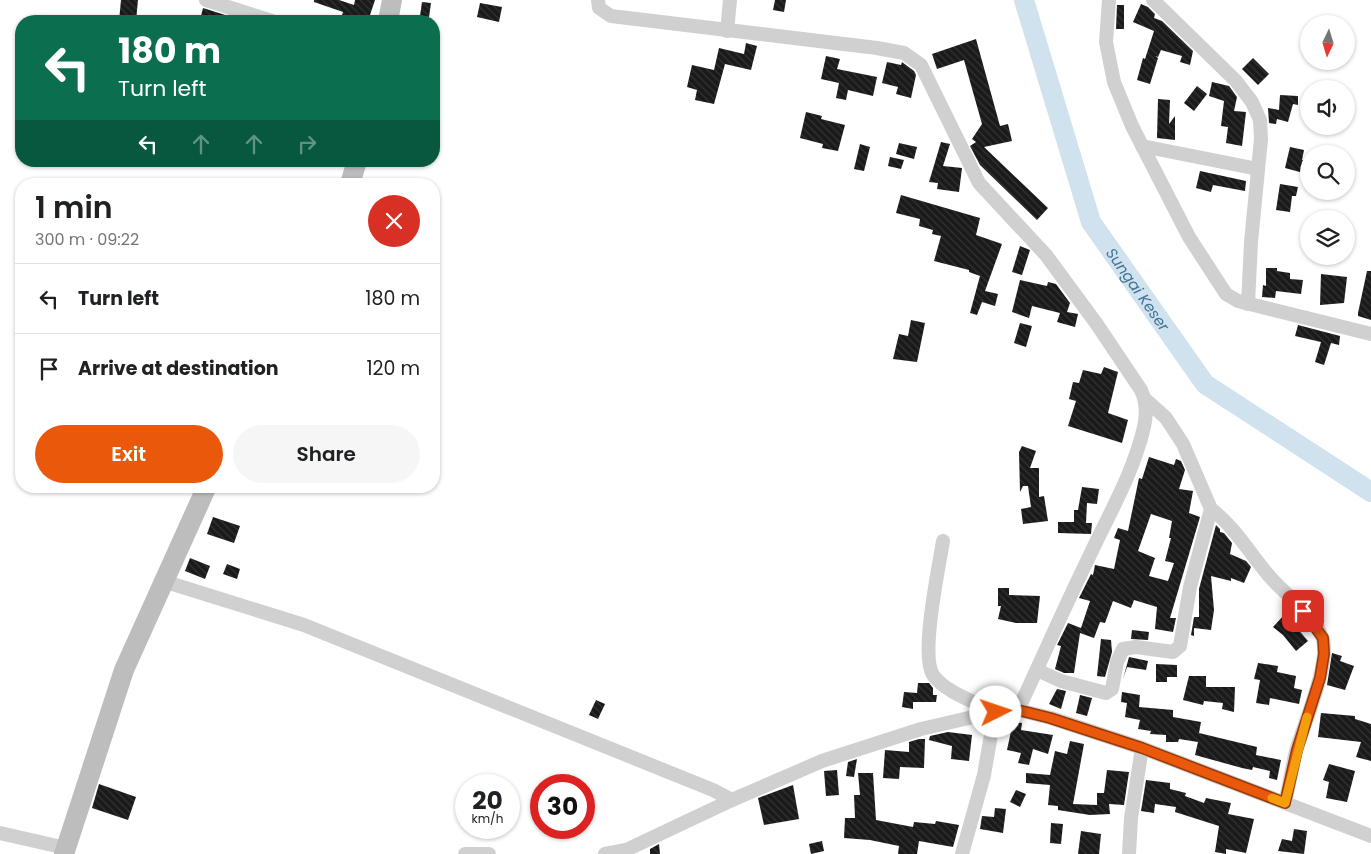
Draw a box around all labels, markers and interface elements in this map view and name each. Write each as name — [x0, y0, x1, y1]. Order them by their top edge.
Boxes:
north arrow — [1300, 15, 1355, 70]
map controls — [1300, 15, 1355, 265]
text: 180 m — [118, 26, 221, 75]
icon: left — [35, 35, 100, 100]
text: Turn left — [118, 73, 206, 104]
button: sound — [1300, 80, 1355, 135]
icon: left — [134, 130, 162, 158]
icon: ahead — [187, 130, 215, 158]
icon: ahead — [240, 130, 268, 158]
icon: right — [293, 130, 321, 158]
button: search — [1300, 145, 1355, 200]
text: 1 min — [35, 186, 113, 229]
button: close — [368, 195, 420, 247]
button: layers — [1300, 210, 1355, 265]
text: 300 m · 09:22 — [35, 228, 139, 251]
water label: Sungai Keser — [1102, 243, 1175, 335]
icon: left — [35, 285, 63, 313]
text: Turn left — [78, 285, 159, 312]
text: 180 m — [365, 285, 420, 312]
icon: arrive — [35, 355, 63, 383]
text: Arrive at destination — [78, 355, 279, 382]
text: 120 m — [366, 355, 420, 382]
button: Exit — [35, 425, 223, 483]
button: Share — [233, 425, 420, 483]
pin — [1282, 590, 1324, 632]
icon: arrive — [1289, 597, 1317, 625]
position arrow — [969, 685, 1021, 737]
speed limit sign: 30 — [530, 774, 595, 839]
text: 20 — [472, 783, 503, 818]
text: km/h — [472, 810, 503, 827]

